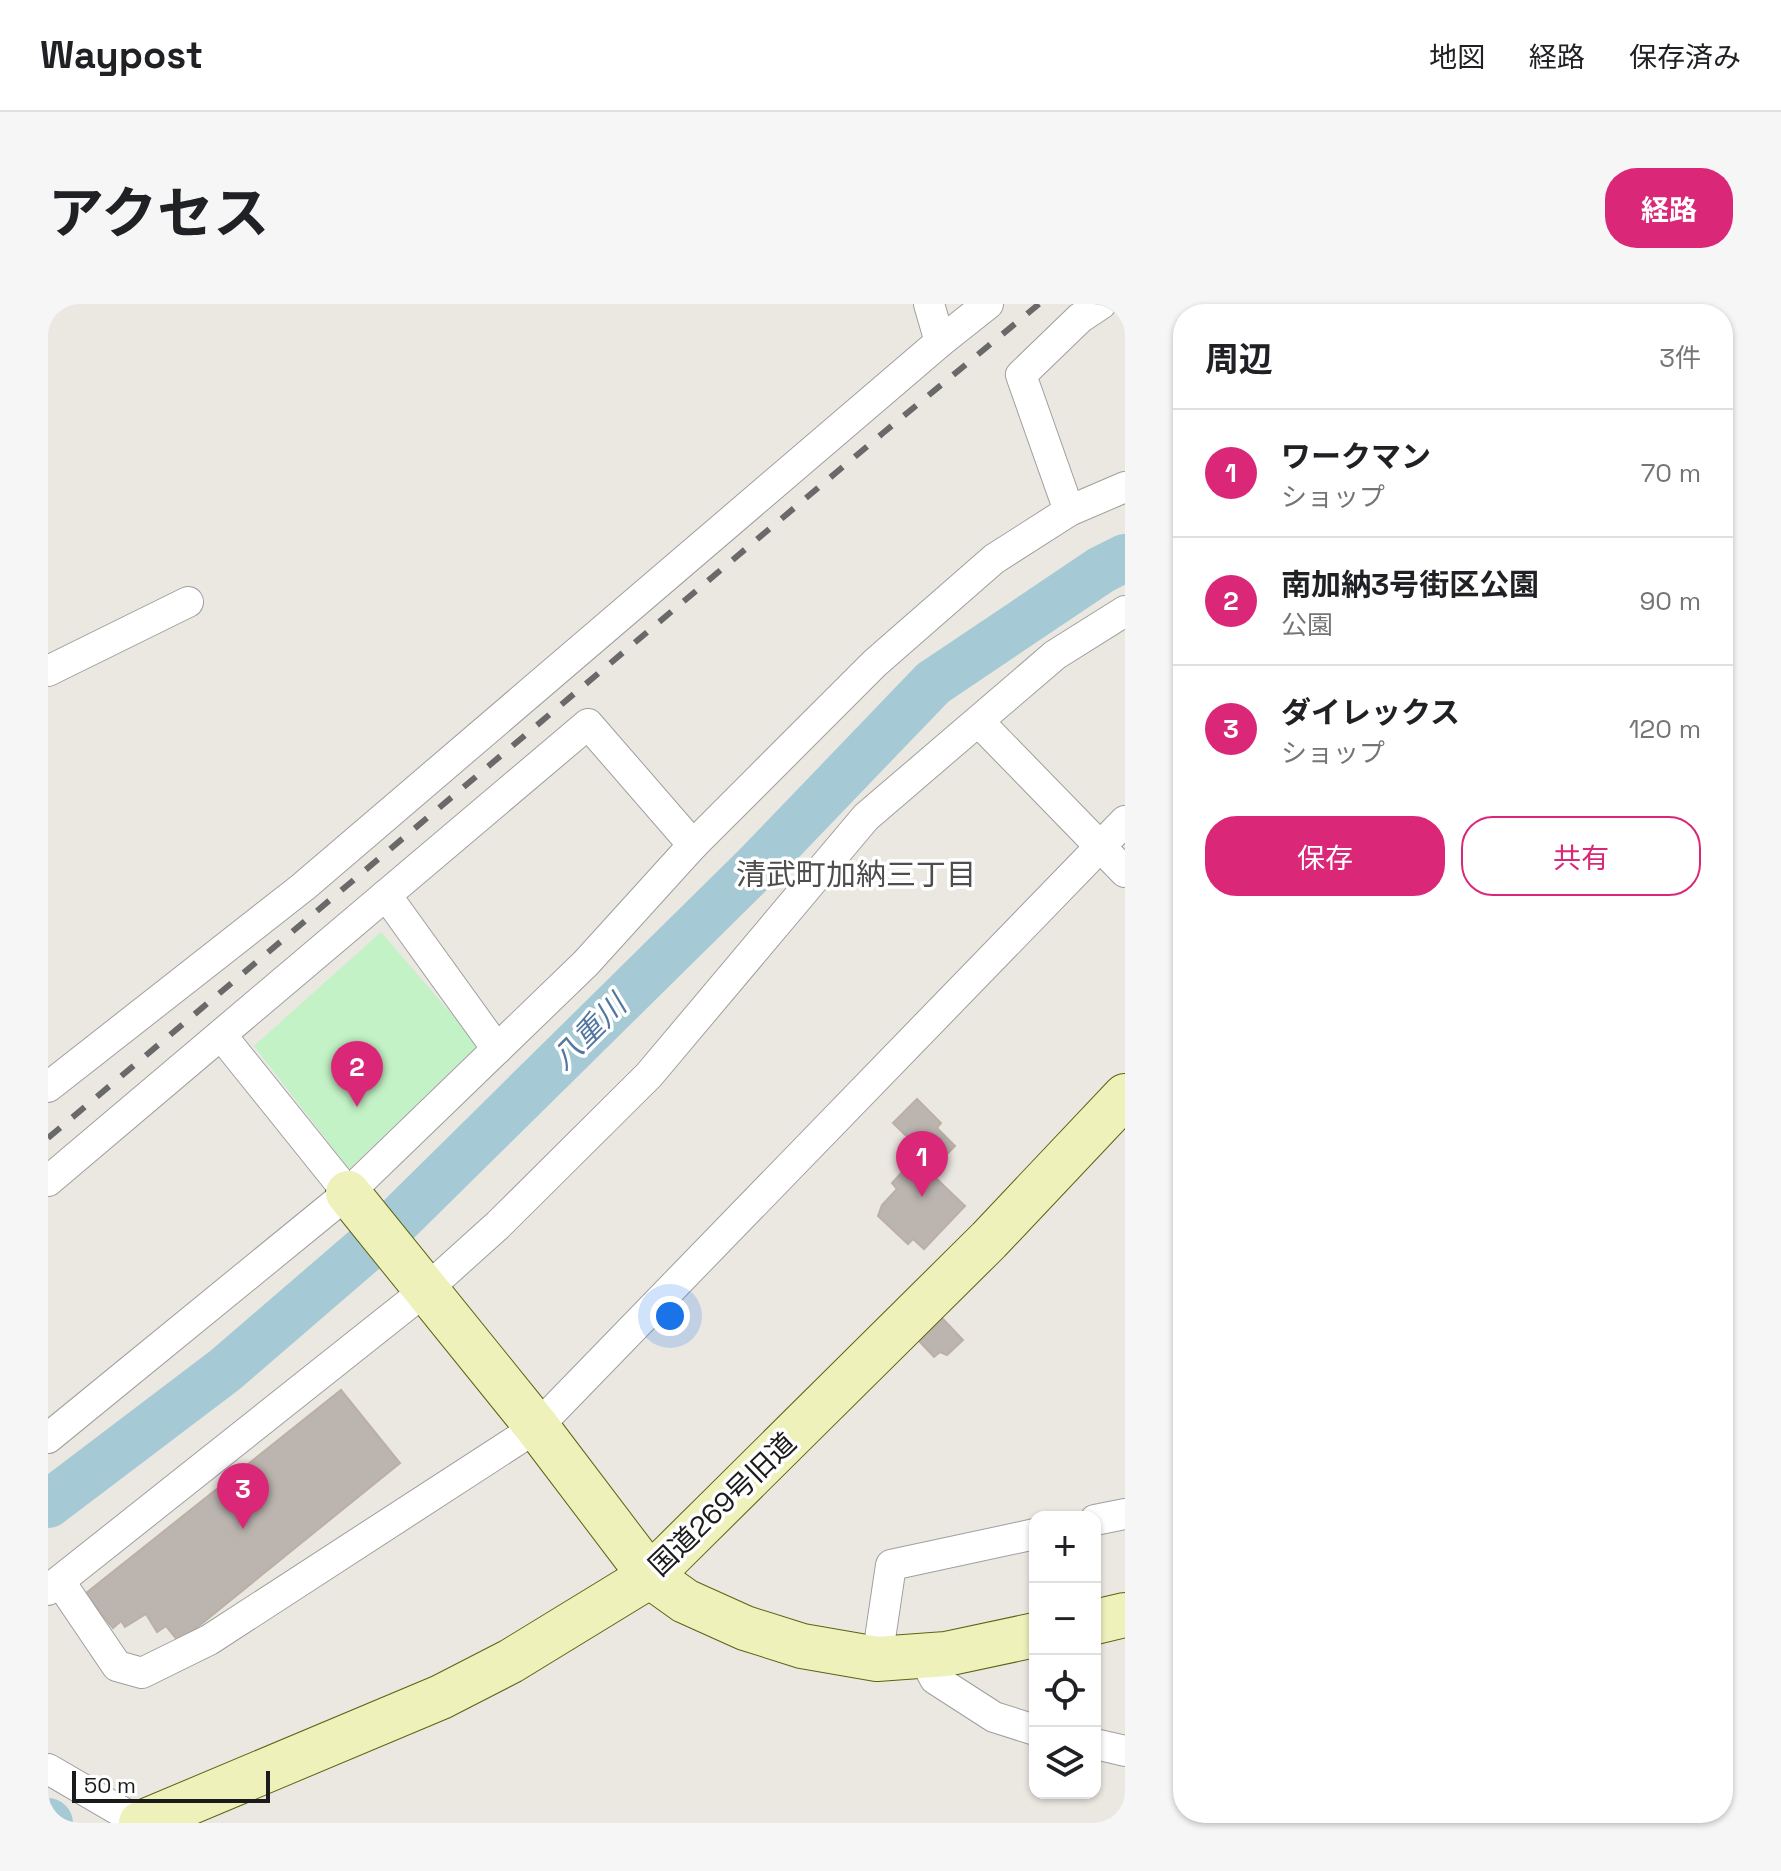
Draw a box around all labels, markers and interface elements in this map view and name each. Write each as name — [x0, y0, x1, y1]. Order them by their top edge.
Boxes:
text: Waypost — [40, 31, 203, 79]
text: 地図 — [1429, 39, 1485, 75]
text: 経路 — [1529, 39, 1585, 75]
text: 保存済み — [1629, 39, 1741, 75]
button: 経路 — [1605, 168, 1733, 248]
text: アクセス — [48, 178, 269, 249]
text: 周辺 — [1205, 338, 1273, 381]
text: 3件 — [1659, 341, 1701, 375]
text: ワークマン — [1281, 437, 1431, 476]
text: 1 — [1225, 456, 1237, 490]
text: 70 m — [1641, 456, 1701, 490]
text: ショップ — [1281, 480, 1385, 514]
text: 南加納3号街区公園 — [1281, 565, 1539, 604]
text: 2 — [1223, 584, 1239, 618]
text: 90 m — [1639, 584, 1701, 618]
text: 公園 — [1281, 608, 1333, 642]
text: ダイレックス — [1281, 693, 1460, 732]
text: 3 — [1223, 712, 1239, 746]
text: 120 m — [1629, 712, 1701, 746]
text: ショップ — [1281, 736, 1385, 770]
button: 保存 — [1205, 816, 1445, 896]
button: 共有 — [1461, 816, 1701, 896]
district label: 清武町加納三丁目 — [736, 855, 976, 894]
water label: 八重川 — [543, 984, 636, 1077]
pin: 2 — [331, 1041, 383, 1107]
pin: 1 — [896, 1131, 948, 1197]
your location — [650, 1296, 690, 1336]
street label: 国道269号旧道 — [641, 1425, 803, 1583]
pin: 3 — [217, 1463, 269, 1529]
map controls — [1029, 1511, 1101, 1799]
button: + — [1029, 1511, 1101, 1583]
button: − — [1029, 1583, 1101, 1655]
button: locate — [1029, 1655, 1101, 1727]
button: layers — [1029, 1727, 1101, 1799]
scale bar — [72, 1767, 270, 1803]
text: 50 m — [84, 1771, 136, 1799]

